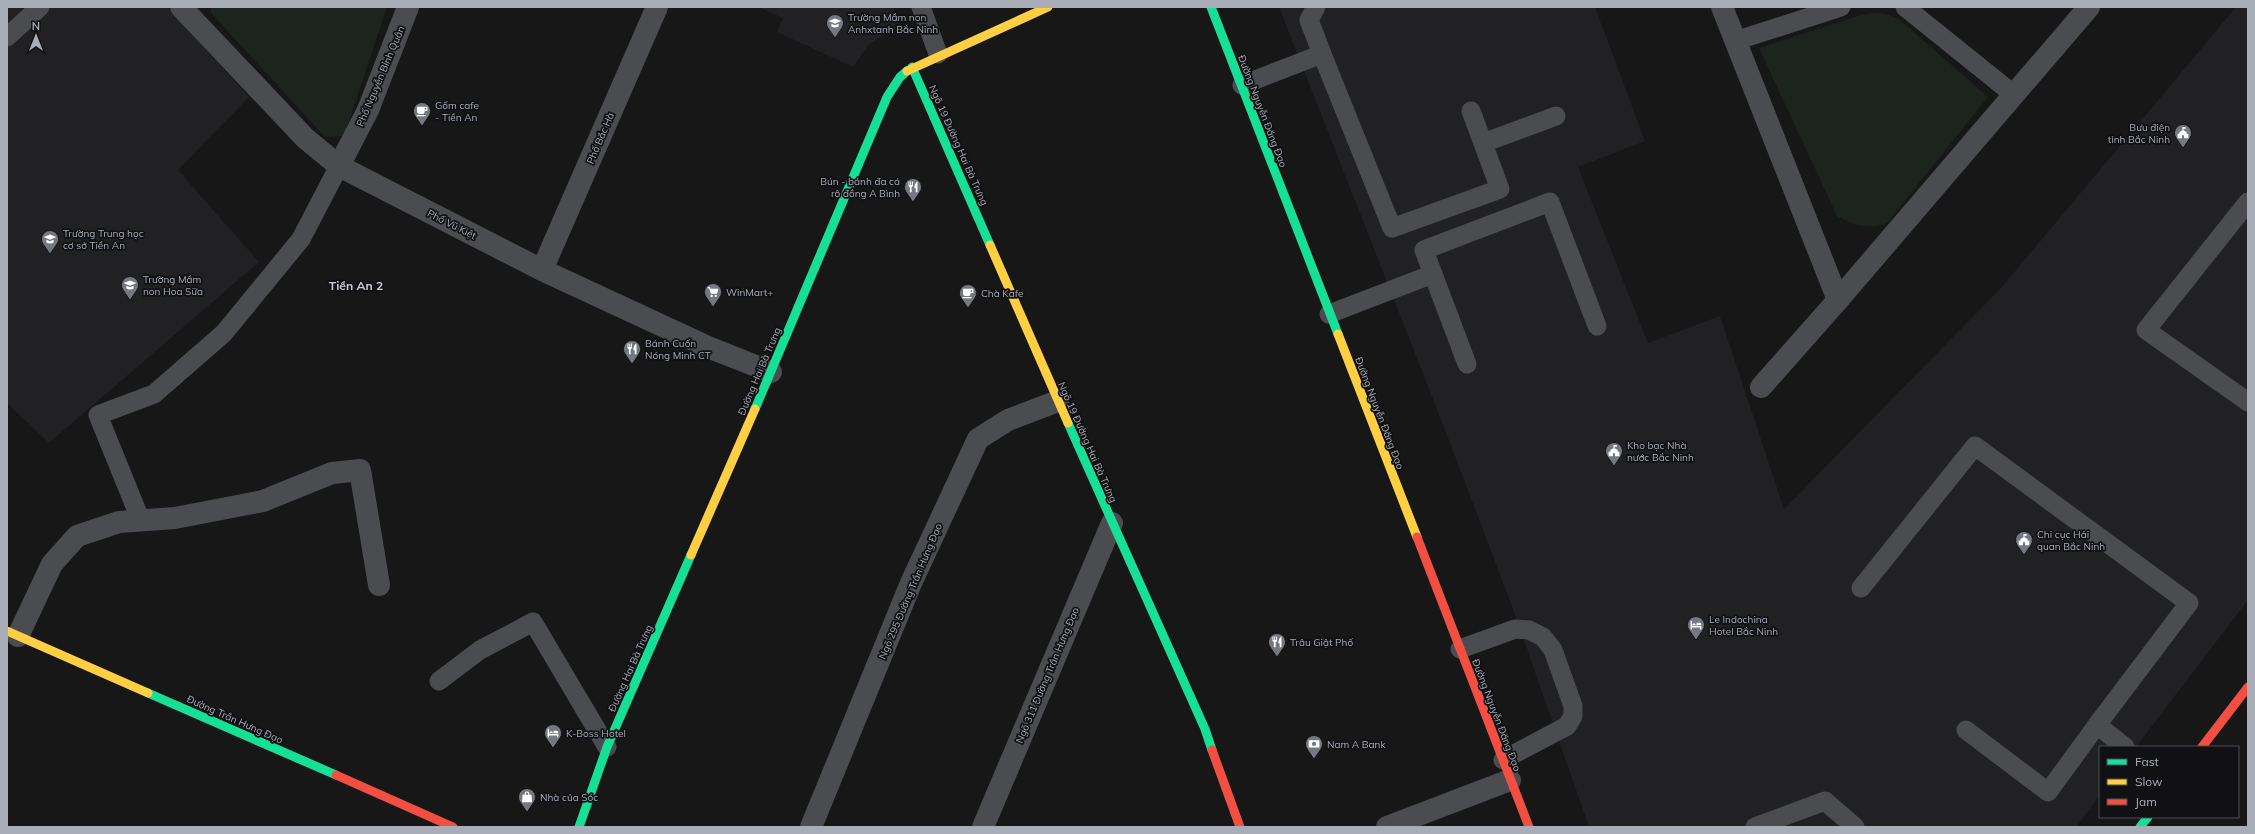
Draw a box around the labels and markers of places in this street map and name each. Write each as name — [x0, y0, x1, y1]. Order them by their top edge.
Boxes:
place label: Trường Mầm non Anhxtanh Bắc Ninh — [848, 11, 938, 36]
school or university icon: Trường Mầm non Anhxtanh Bắc Ninh — [825, 13, 845, 38]
place label: Gốm cafe - Tiền An — [435, 99, 479, 124]
cafe icon: Gốm cafe - Tiền An — [412, 101, 432, 126]
place label: Bưu điện tỉnh Bắc Ninh — [2108, 121, 2170, 146]
public building icon: Bưu điện tỉnh Bắc Ninh — [2173, 123, 2193, 148]
place label: Bún - bánh đa cá rô đồng A Bình — [820, 175, 900, 200]
restaurant icon: Bún - bánh đa cá rô đồng A Bình — [903, 177, 923, 202]
place label: Trường Trung học cơ sở Tiền An — [63, 227, 144, 252]
school or university icon: Trường Trung học cơ sở Tiền An — [40, 229, 60, 254]
place label: Trường Mầm non Hoa Sữa — [143, 273, 203, 298]
school or university icon: Trường Mầm non Hoa Sữa — [120, 275, 140, 300]
supermarket icon: WinMart+ — [703, 282, 723, 307]
cafe icon: Chà Kafe — [958, 283, 978, 308]
place label: WinMart+ — [726, 286, 773, 299]
place label: Chà Kafe — [981, 287, 1023, 300]
place label: Bánh Cuốn Nóng Minh CT — [645, 337, 711, 362]
restaurant icon: Bánh Cuốn Nóng Minh CT — [622, 339, 642, 364]
place label: Kho bạc Nhà nước Bắc Ninh — [1627, 439, 1694, 464]
public building icon: Kho bạc Nhà nước Bắc Ninh — [1604, 441, 1624, 466]
place label: Chi cục Hải quan Bắc Ninh — [2037, 528, 2105, 553]
public building icon: Chi cục Hải quan Bắc Ninh — [2014, 530, 2034, 555]
place label: Le Indochina Hotel Bắc Ninh — [1709, 613, 1778, 638]
hotel icon: Le Indochina Hotel Bắc Ninh — [1686, 615, 1706, 640]
restaurant icon: Trâu Giật Phố — [1267, 632, 1287, 657]
place label: Trâu Giật Phố — [1290, 636, 1353, 649]
hotel icon: K-Boss Hotel — [543, 723, 563, 748]
place label: K-Boss Hotel — [566, 727, 626, 740]
bank icon: Nam A Bank — [1304, 734, 1324, 759]
place label: Nam A Bank — [1327, 738, 1386, 751]
shop icon: Nhà của Sóc — [517, 787, 537, 812]
place label: Nhà của Sóc — [540, 791, 598, 804]

